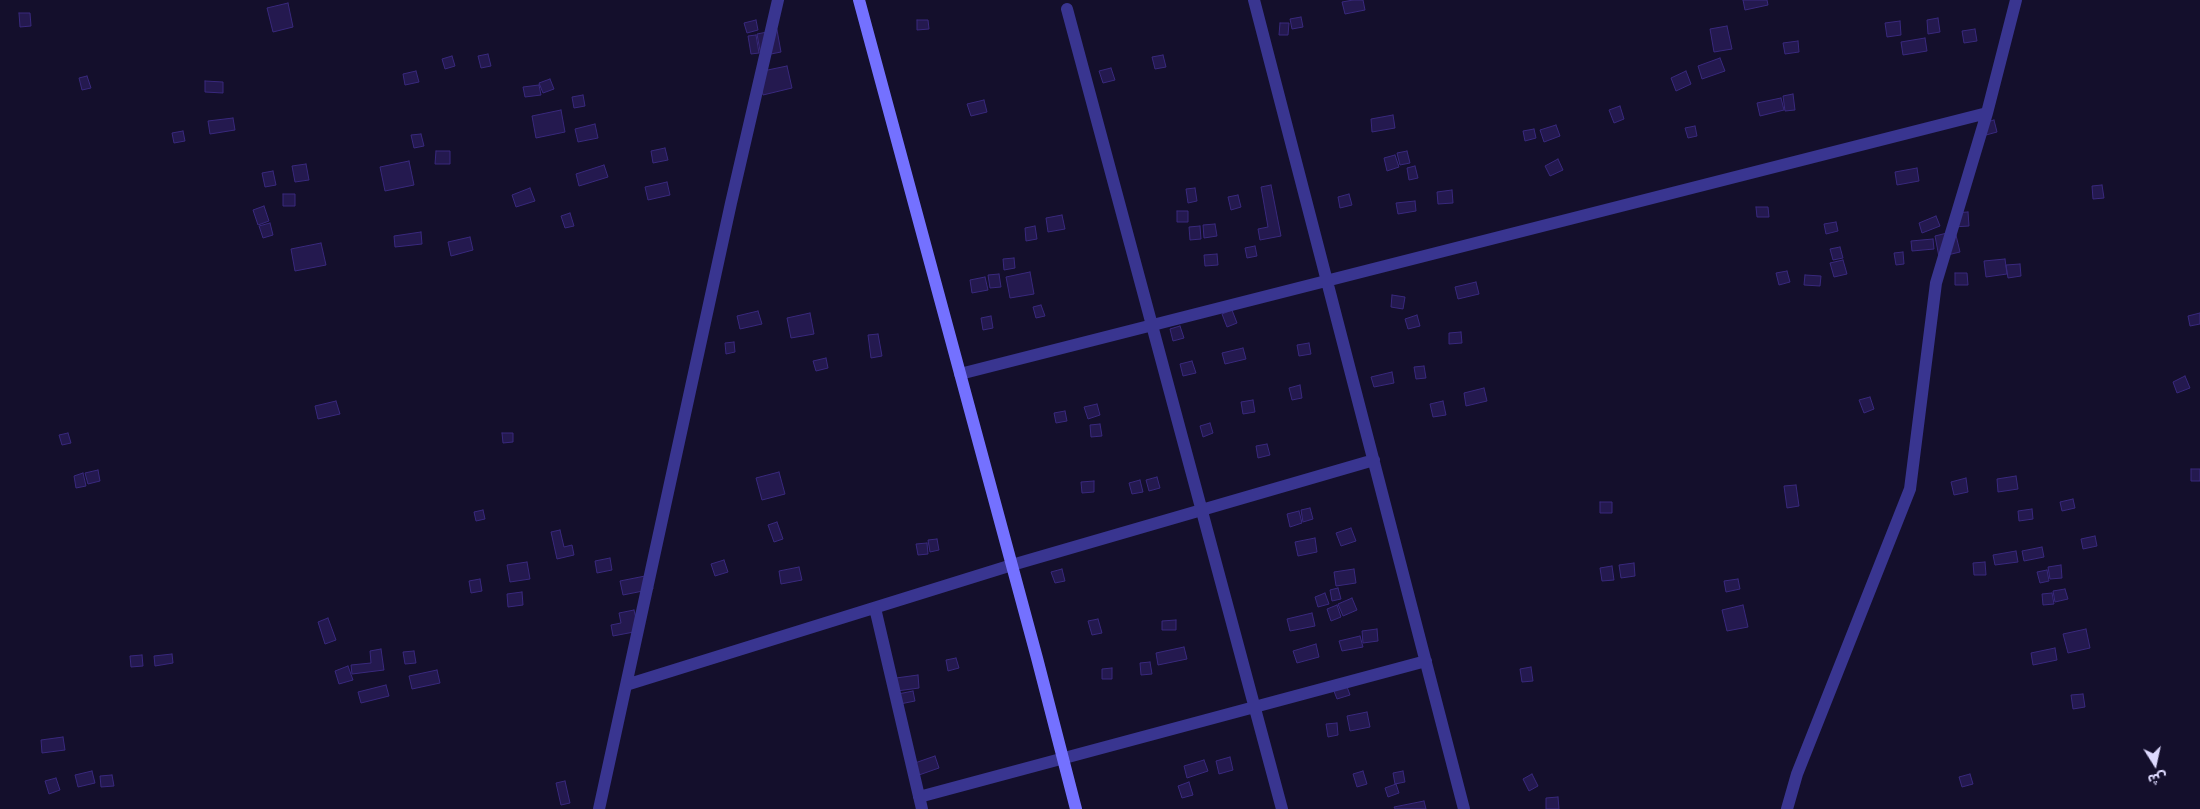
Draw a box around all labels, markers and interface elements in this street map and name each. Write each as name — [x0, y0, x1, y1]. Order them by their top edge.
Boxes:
north arrow — [2130, 739, 2180, 789]
text: ش — [2147, 768, 2169, 789]

